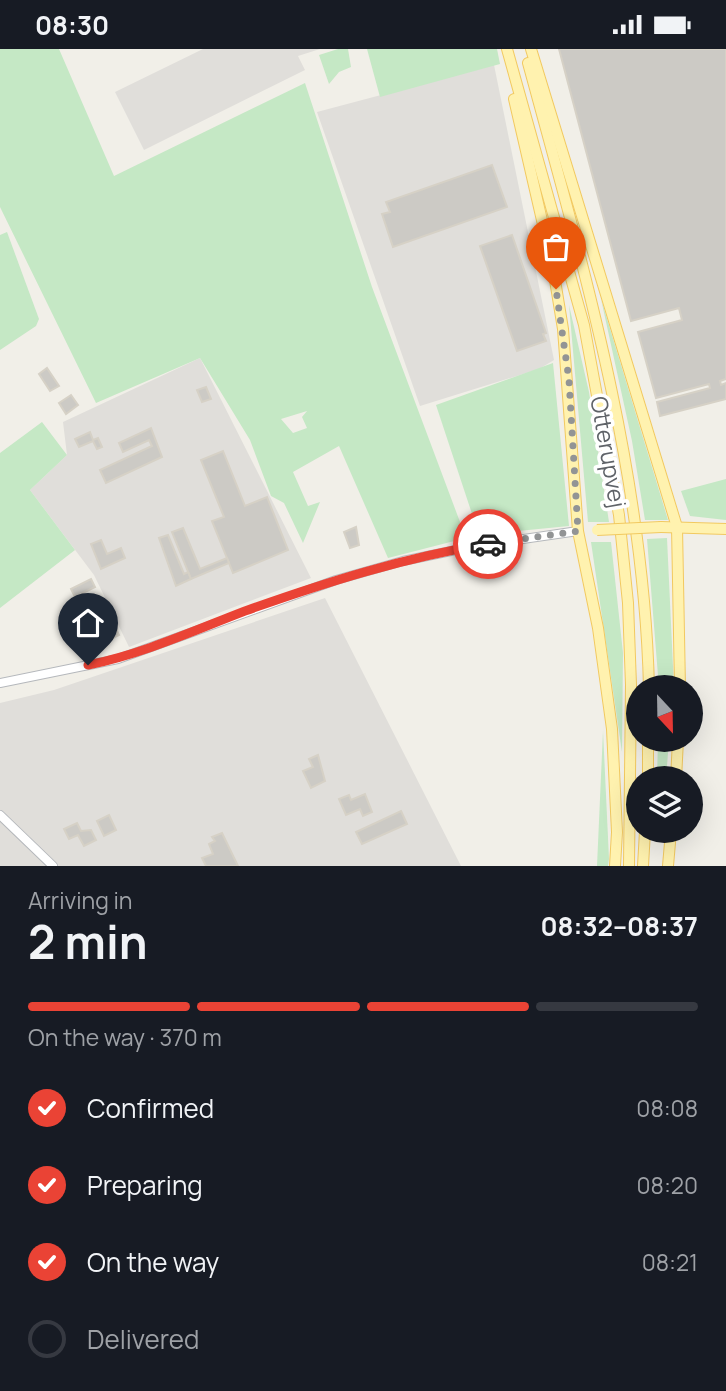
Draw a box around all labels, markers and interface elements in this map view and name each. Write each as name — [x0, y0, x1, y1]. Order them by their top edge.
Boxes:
text: 08:30 — [35, 7, 109, 43]
pin — [526, 217, 586, 289]
icon: bag — [537, 228, 575, 266]
street label: Otterupvej — [583, 394, 635, 510]
courier — [453, 509, 523, 579]
icon: car — [469, 525, 507, 563]
pin — [58, 593, 118, 665]
icon: home — [69, 604, 107, 642]
north arrow — [626, 675, 704, 753]
map controls — [626, 675, 703, 843]
button: layers — [626, 766, 703, 843]
text: Arriving in — [28, 884, 133, 916]
text: 08:32–08:37 — [540, 908, 698, 944]
text: 2 min — [28, 910, 148, 973]
text: On the way · 370 m — [28, 1021, 222, 1053]
icon: check — [28, 1089, 66, 1127]
text: Confirmed — [87, 1090, 214, 1126]
text: 08:08 — [636, 1092, 698, 1124]
icon: check — [28, 1166, 66, 1204]
text: Preparing — [87, 1167, 203, 1203]
text: 08:20 — [637, 1169, 698, 1201]
icon: check — [28, 1243, 66, 1281]
text: On the way — [87, 1244, 219, 1280]
text: 08:21 — [642, 1246, 698, 1278]
text: Delivered — [87, 1321, 199, 1357]

